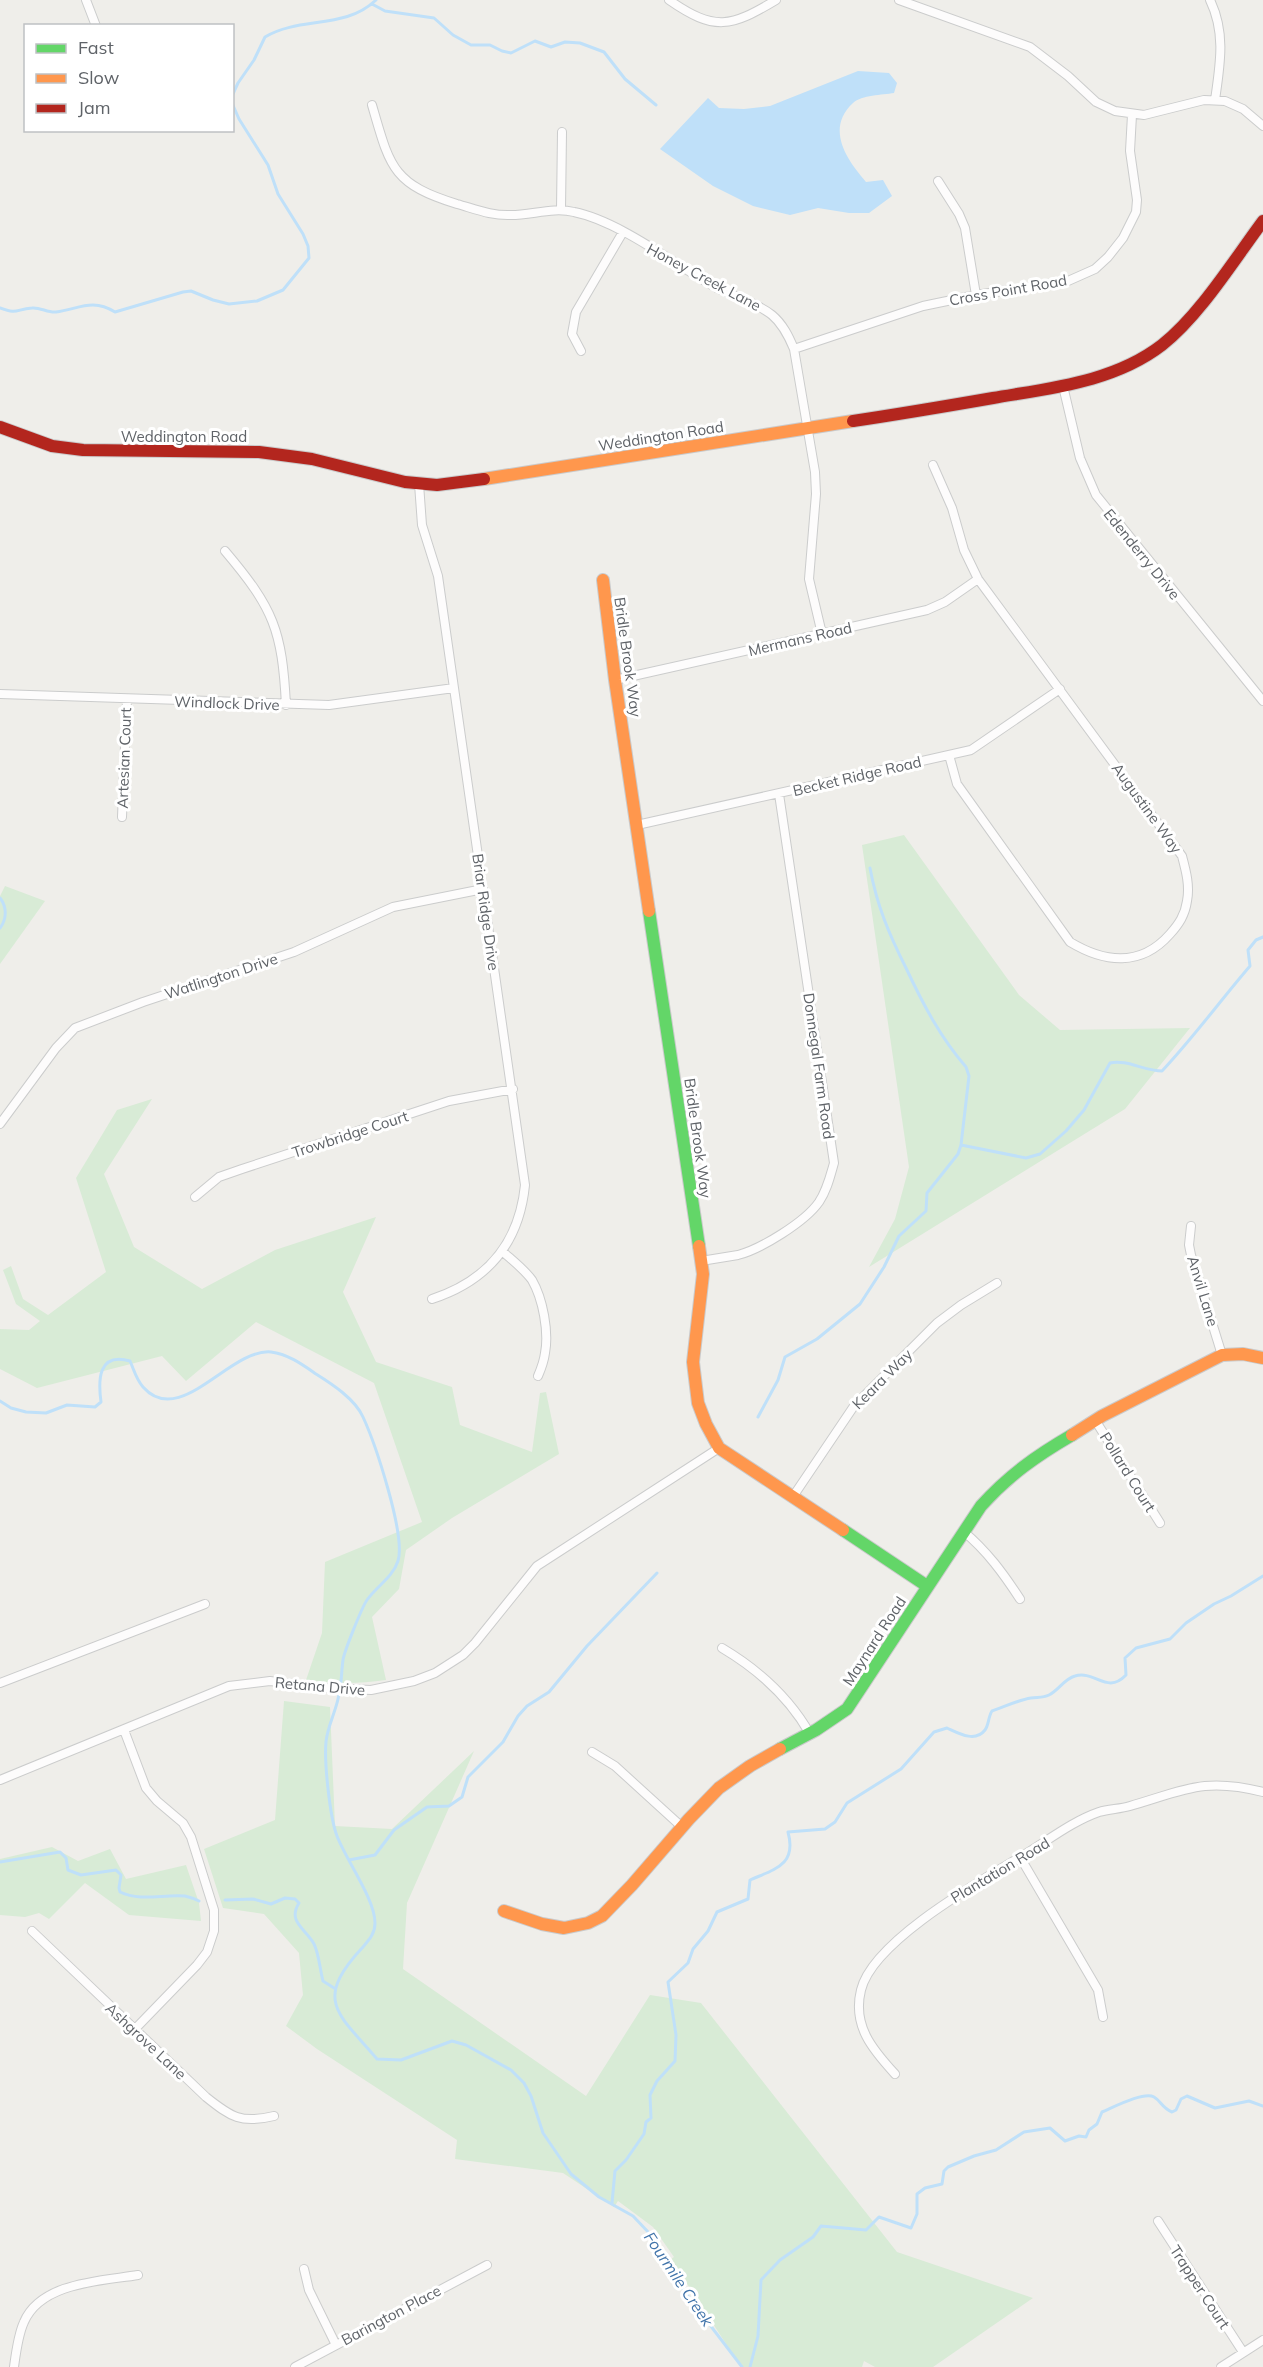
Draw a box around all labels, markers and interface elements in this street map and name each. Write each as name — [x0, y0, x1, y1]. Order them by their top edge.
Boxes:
legend — [24, 24, 234, 132]
text: Fast — [78, 36, 114, 59]
text: Slow — [78, 66, 120, 89]
text: Jam — [78, 96, 111, 119]
street label: Honey Creek Lane — [644, 239, 764, 315]
street label: Cross Point Road — [948, 270, 1068, 310]
street label: Weddington Road — [597, 417, 725, 455]
street label: Weddington Road — [121, 427, 247, 446]
street label: Edenderry Drive — [1100, 505, 1184, 603]
street label: Bridle Brook Way — [610, 596, 646, 718]
street label: Mermans Road — [746, 618, 854, 660]
street label: Windlock Drive — [174, 692, 280, 714]
street label: Artesian Court — [113, 707, 135, 809]
street label: Becket Ridge Road — [791, 752, 923, 800]
street label: Augustine Way — [1108, 759, 1186, 857]
street label: Briar Ridge Drive — [468, 852, 504, 972]
street label: Watlington Drive — [162, 949, 280, 1003]
street label: Donnegal Farm Road — [799, 992, 839, 1140]
street label: Bridle Brook Way — [680, 1077, 716, 1199]
street label: Trowbridge Court — [290, 1106, 410, 1162]
street label: Anvil Lane — [1183, 1253, 1223, 1329]
street label: Keara Way — [848, 1345, 916, 1413]
street label: Pollard Court — [1096, 1429, 1160, 1515]
street label: Maynard Road — [838, 1593, 910, 1689]
street label: Retana Drive — [274, 1673, 366, 1699]
street label: Plantation Road — [947, 1833, 1053, 1907]
street label: Ashgrove Lane — [101, 1999, 191, 2083]
water label: Fourmile Creek — [640, 2228, 718, 2331]
street label: Trapper Court — [1166, 2242, 1234, 2332]
street label: Barington Place — [338, 2281, 444, 2349]

